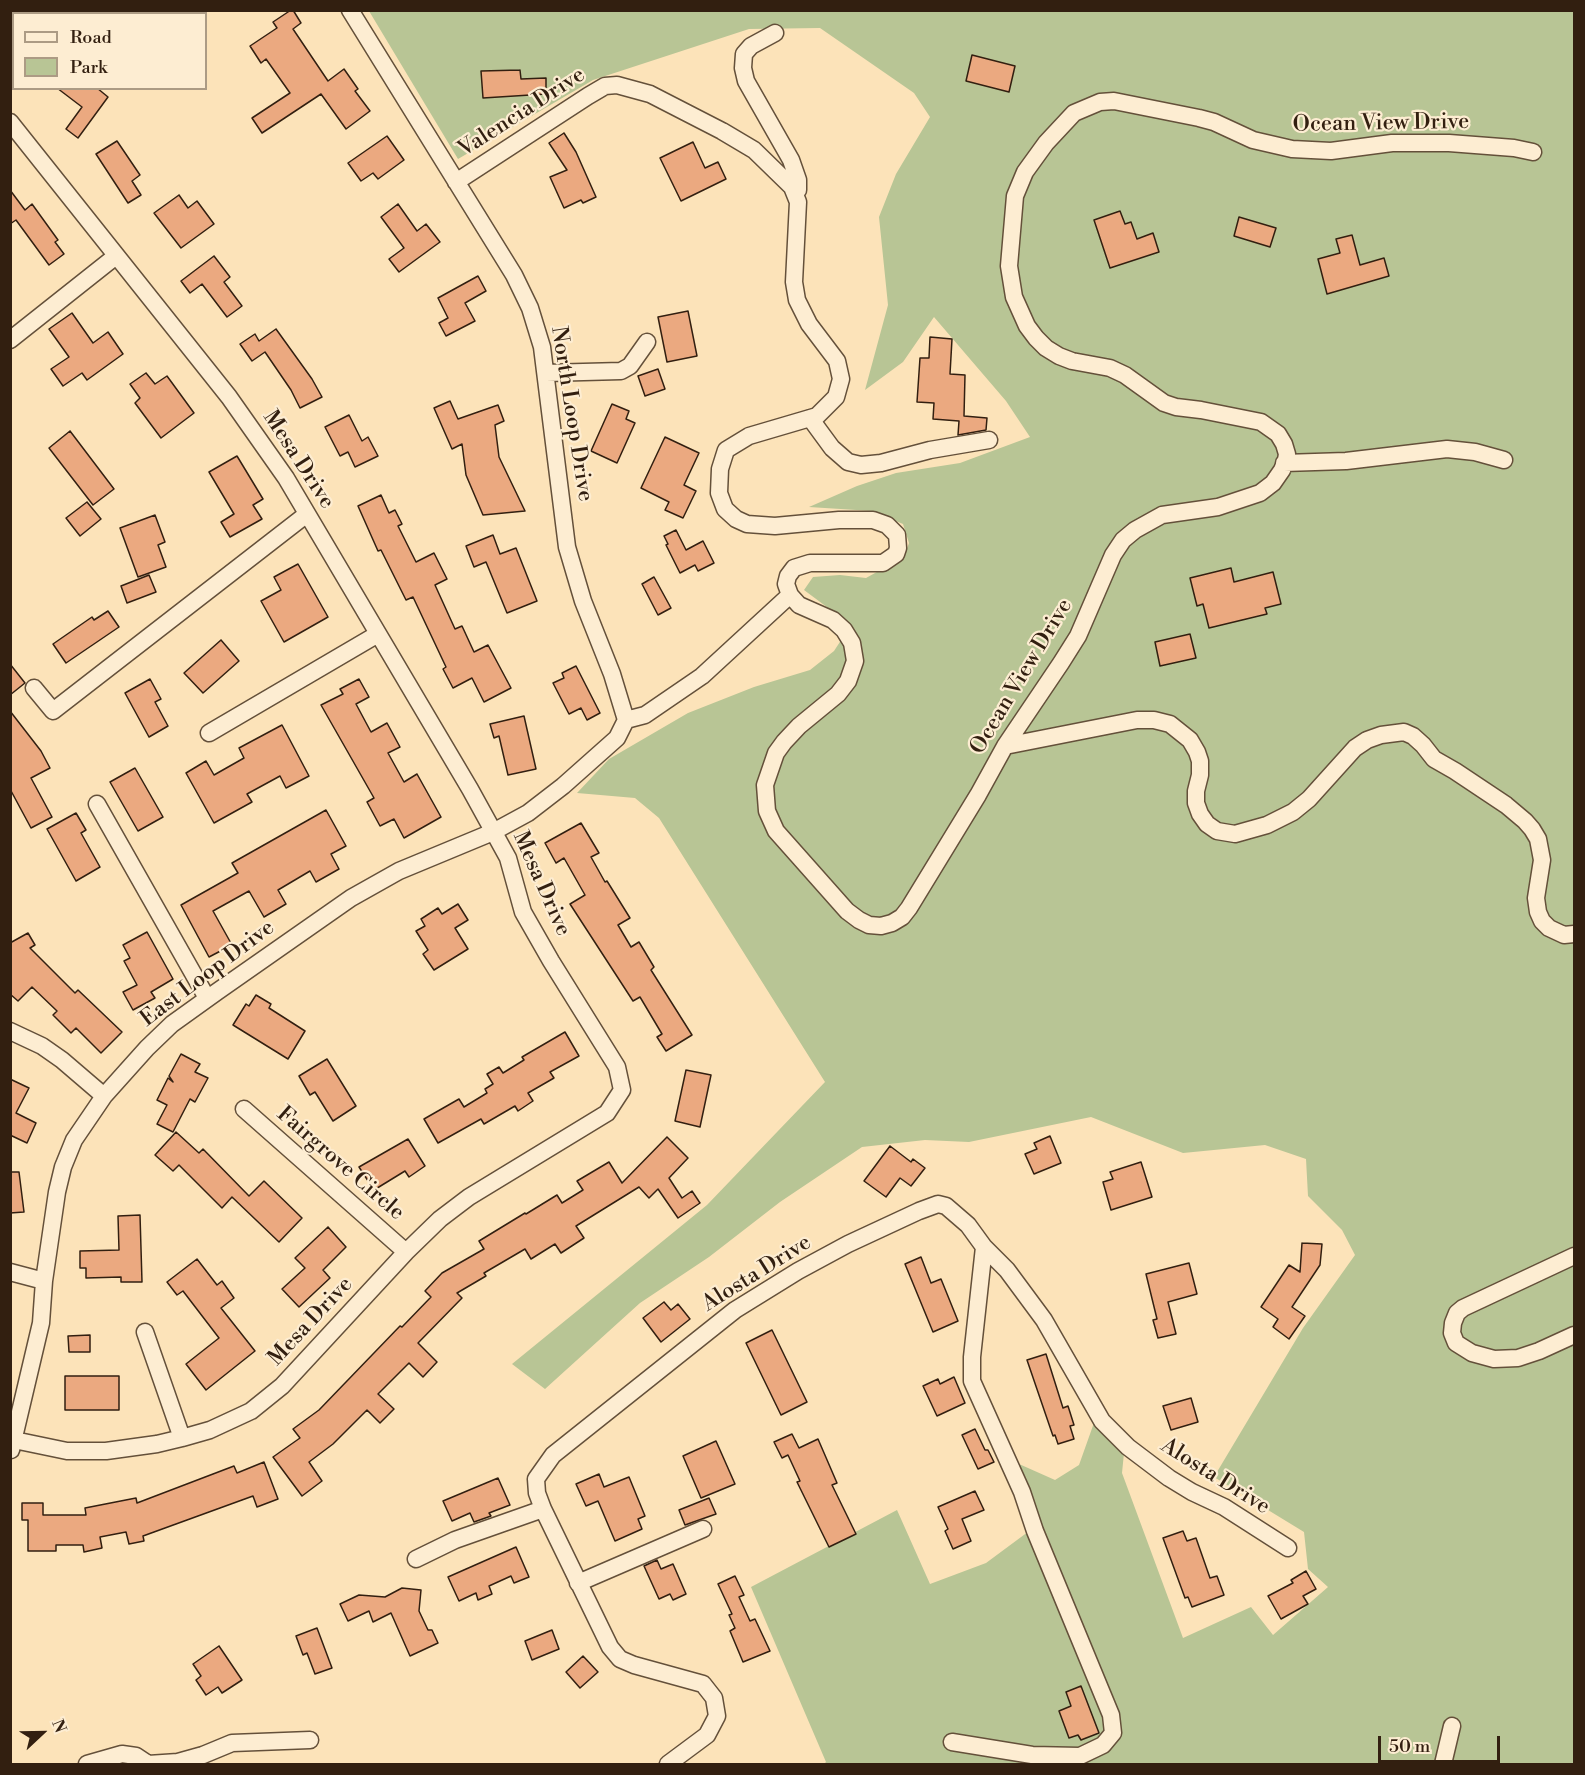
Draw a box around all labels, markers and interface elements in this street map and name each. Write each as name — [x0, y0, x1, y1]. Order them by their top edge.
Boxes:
legend — [12, 12, 207, 90]
text: Road — [70, 26, 112, 49]
text: Park — [70, 56, 107, 79]
street label: Valencia Drive — [454, 62, 590, 164]
street label: Ocean View Drive — [1292, 109, 1470, 139]
street label: North Loop Drive — [544, 325, 598, 503]
street label: Mesa Drive — [256, 406, 340, 514]
street label: Ocean View Drive — [965, 594, 1079, 760]
street label: Mesa Drive — [506, 828, 576, 940]
street label: East Loop Drive — [136, 915, 280, 1033]
street label: Fairgrove Circle — [271, 1101, 409, 1227]
street label: Alosta Drive — [698, 1230, 816, 1318]
street label: Mesa Drive — [263, 1272, 359, 1372]
street label: Alosta Drive — [1156, 1433, 1274, 1521]
north arrow — [12, 1703, 72, 1763]
text: N — [47, 1717, 70, 1736]
scale bar — [1381, 1724, 1502, 1762]
text: 50 m — [1389, 1735, 1430, 1758]

